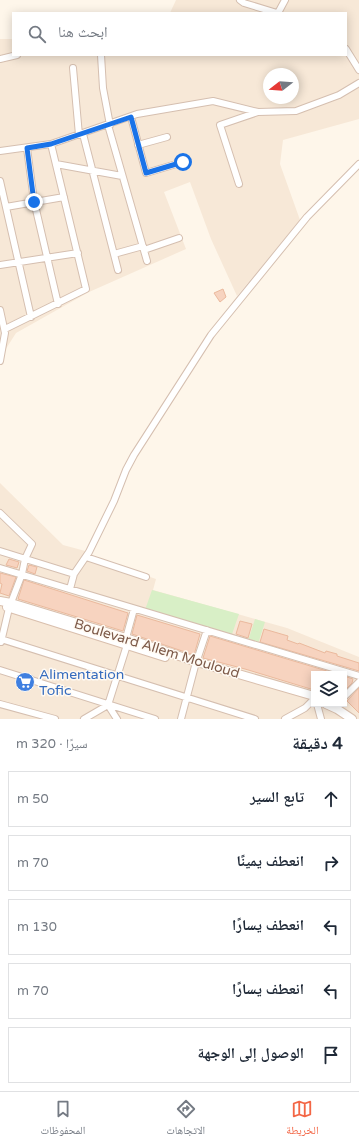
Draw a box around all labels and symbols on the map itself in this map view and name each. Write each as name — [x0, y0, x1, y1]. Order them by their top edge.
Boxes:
north arrow — [263, 68, 299, 104]
route start — [174, 153, 192, 171]
route end — [25, 193, 43, 211]
street label: Boulevard Allem Mouloud — [72, 615, 242, 682]
place label: Alimentation Tofic — [39, 666, 124, 699]
supermarket icon: Alimentation Tofic — [14, 671, 36, 693]

